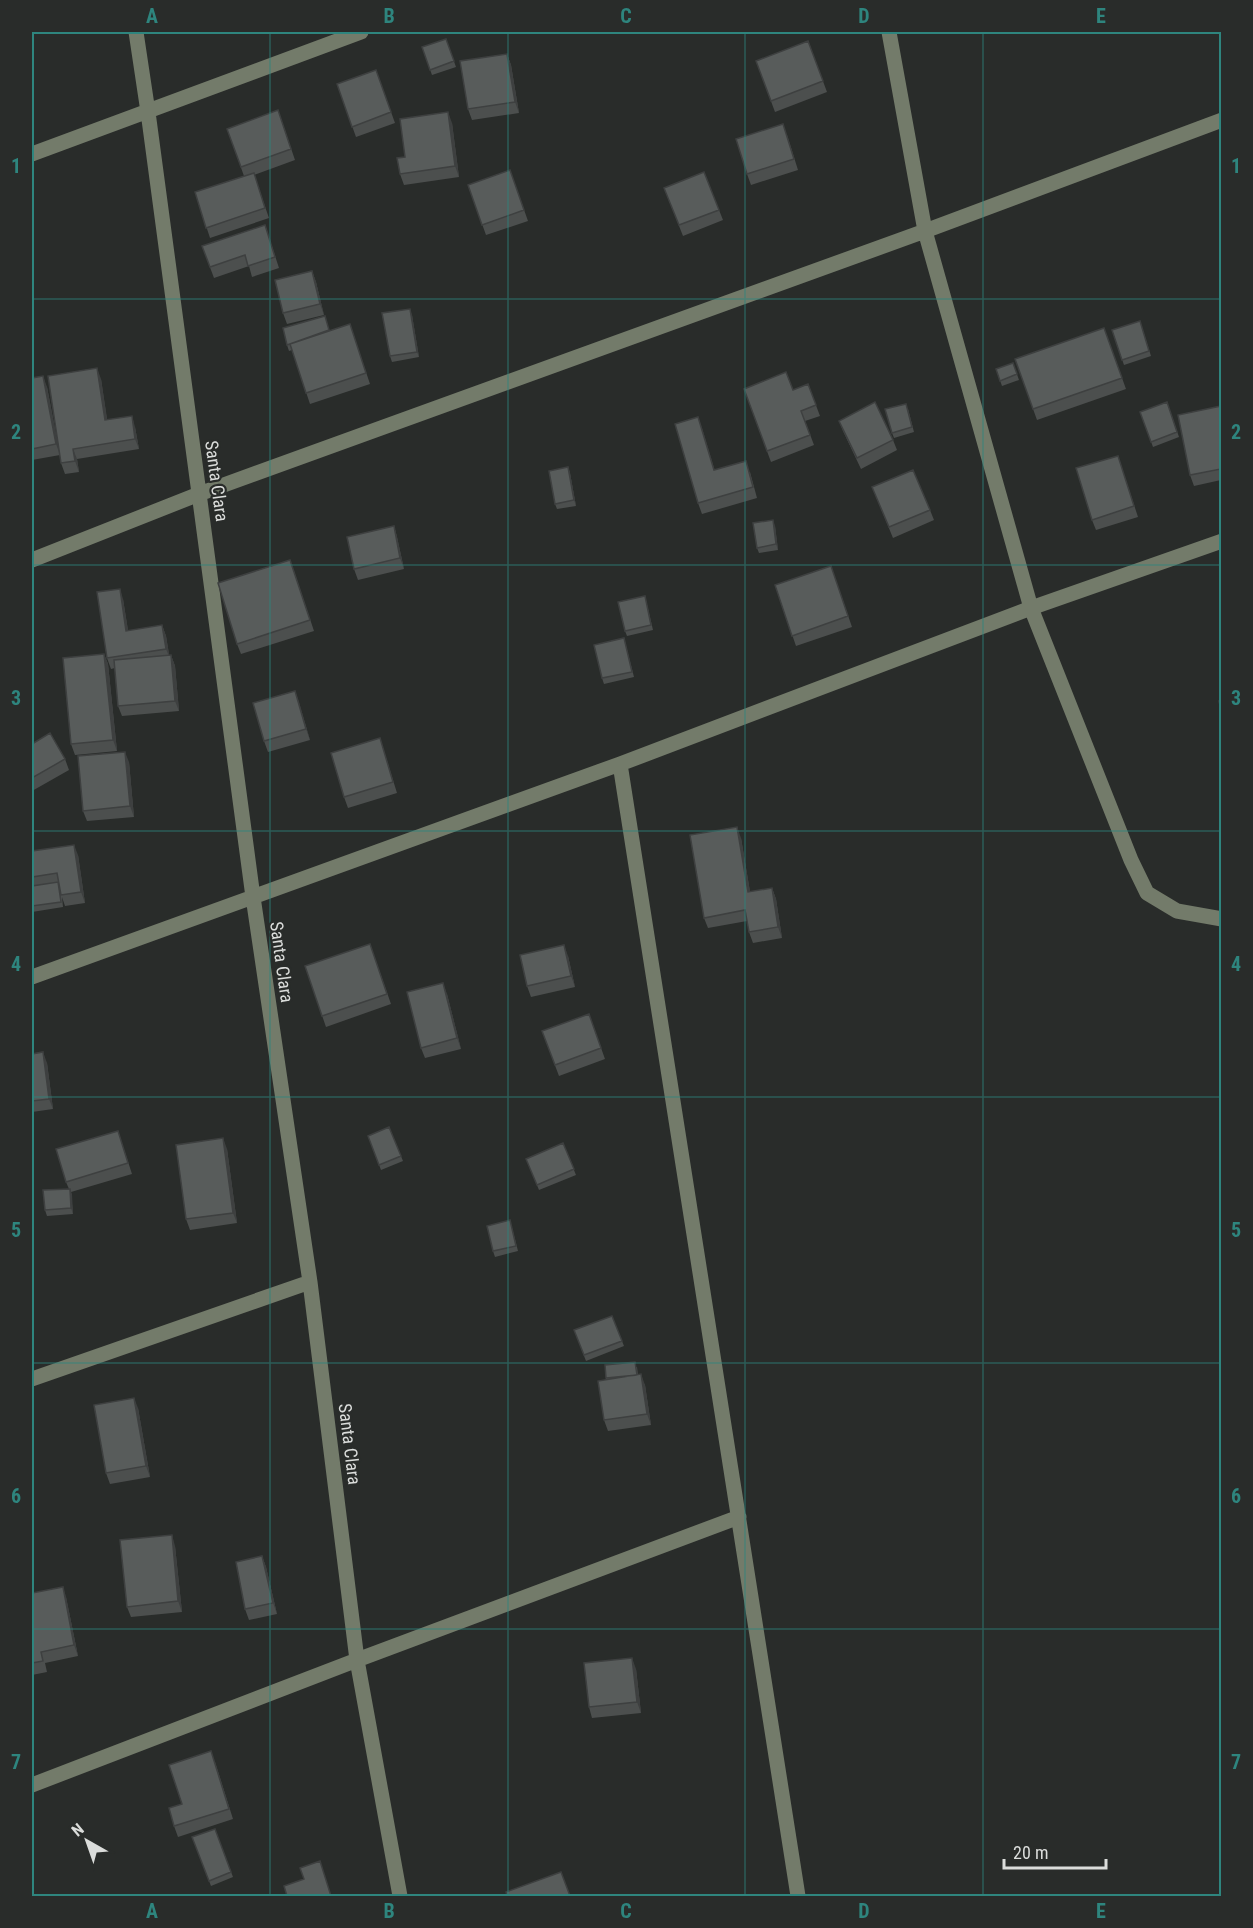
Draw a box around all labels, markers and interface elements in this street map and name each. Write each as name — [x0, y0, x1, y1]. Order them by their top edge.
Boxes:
text: A — [146, 4, 158, 28]
text: B — [383, 4, 395, 28]
text: C — [620, 4, 632, 28]
text: D — [858, 4, 870, 28]
text: E — [1096, 4, 1106, 28]
text: 1 — [11, 154, 21, 178]
text: 1 — [1231, 154, 1241, 178]
text: 2 — [11, 420, 21, 444]
text: 2 — [1231, 420, 1241, 444]
street label: Santa Clara — [201, 439, 233, 523]
text: 3 — [11, 686, 21, 710]
text: 3 — [1231, 686, 1241, 710]
street label: Santa Clara — [266, 920, 298, 1004]
text: 4 — [11, 952, 21, 976]
text: 4 — [1231, 952, 1241, 976]
text: 5 — [11, 1218, 21, 1242]
text: 5 — [1231, 1218, 1241, 1242]
street label: Santa Clara — [335, 1402, 365, 1486]
text: 6 — [11, 1484, 21, 1508]
text: 6 — [1231, 1484, 1241, 1508]
text: 7 — [11, 1750, 21, 1774]
text: 7 — [1231, 1750, 1241, 1774]
north arrow — [57, 1811, 117, 1871]
text: N — [68, 1819, 88, 1840]
scale bar — [1004, 1832, 1106, 1870]
text: 20 m — [1013, 1842, 1048, 1863]
text: A — [146, 1899, 158, 1923]
text: B — [383, 1899, 395, 1923]
text: C — [620, 1899, 632, 1923]
text: D — [858, 1899, 870, 1923]
text: E — [1096, 1899, 1106, 1923]

